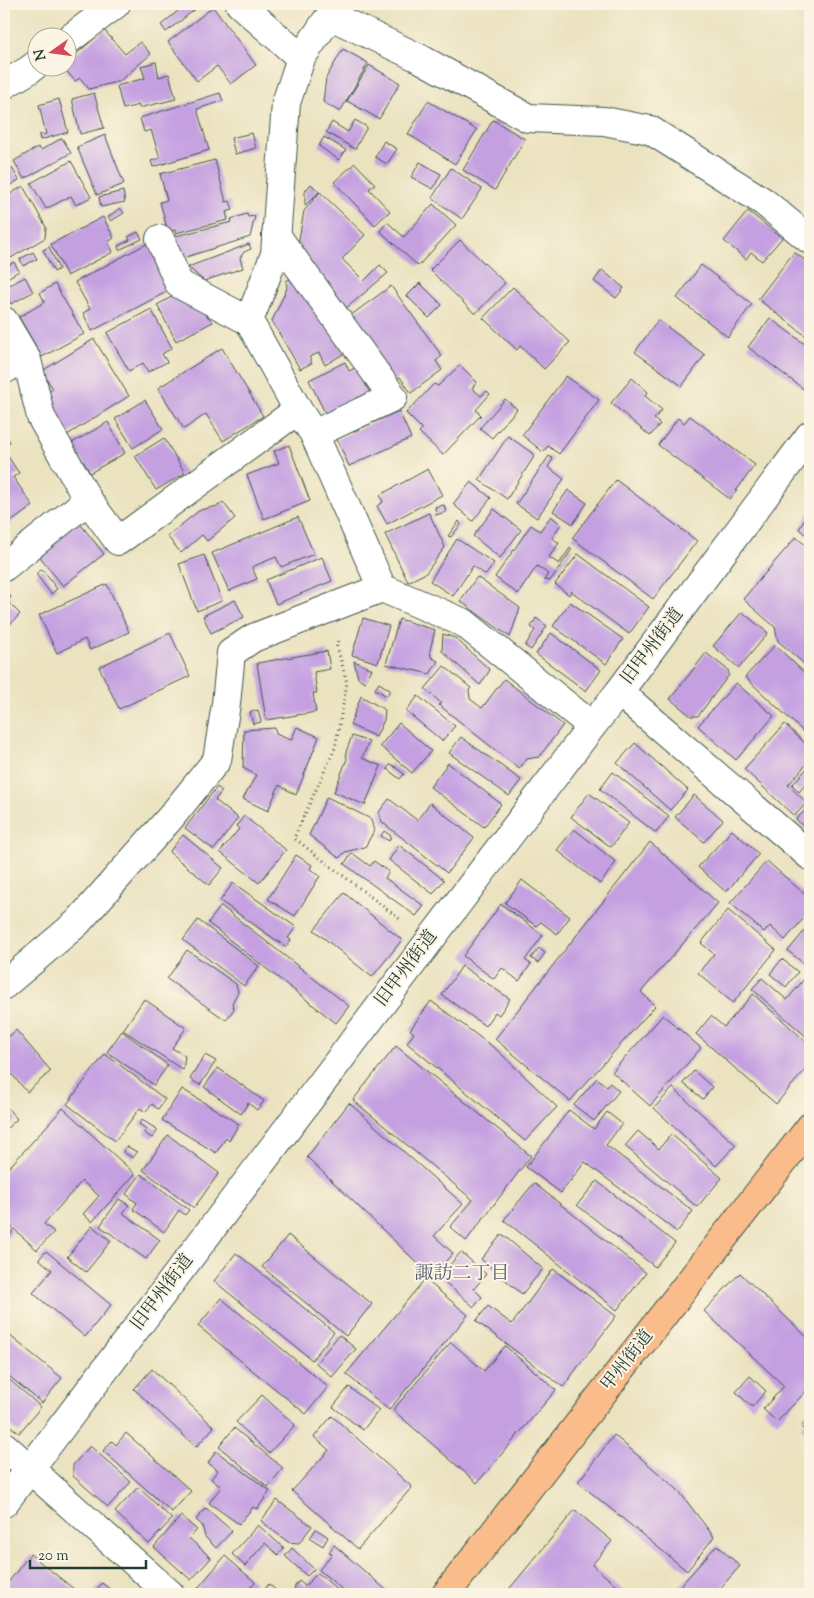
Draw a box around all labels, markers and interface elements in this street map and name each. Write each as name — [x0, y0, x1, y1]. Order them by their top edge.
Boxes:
north arrow — [28, 28, 78, 78]
text: N — [30, 47, 52, 63]
street label: 旧甲州街道 — [616, 603, 690, 691]
street label: 旧甲州街道 — [370, 925, 444, 1013]
street label: 旧甲州街道 — [126, 1249, 200, 1337]
district label: 諏訪二丁目 — [414, 1261, 510, 1288]
street label: 甲州街道 — [596, 1325, 660, 1397]
scale bar — [30, 1538, 146, 1570]
text: 20 m — [38, 1546, 69, 1567]

